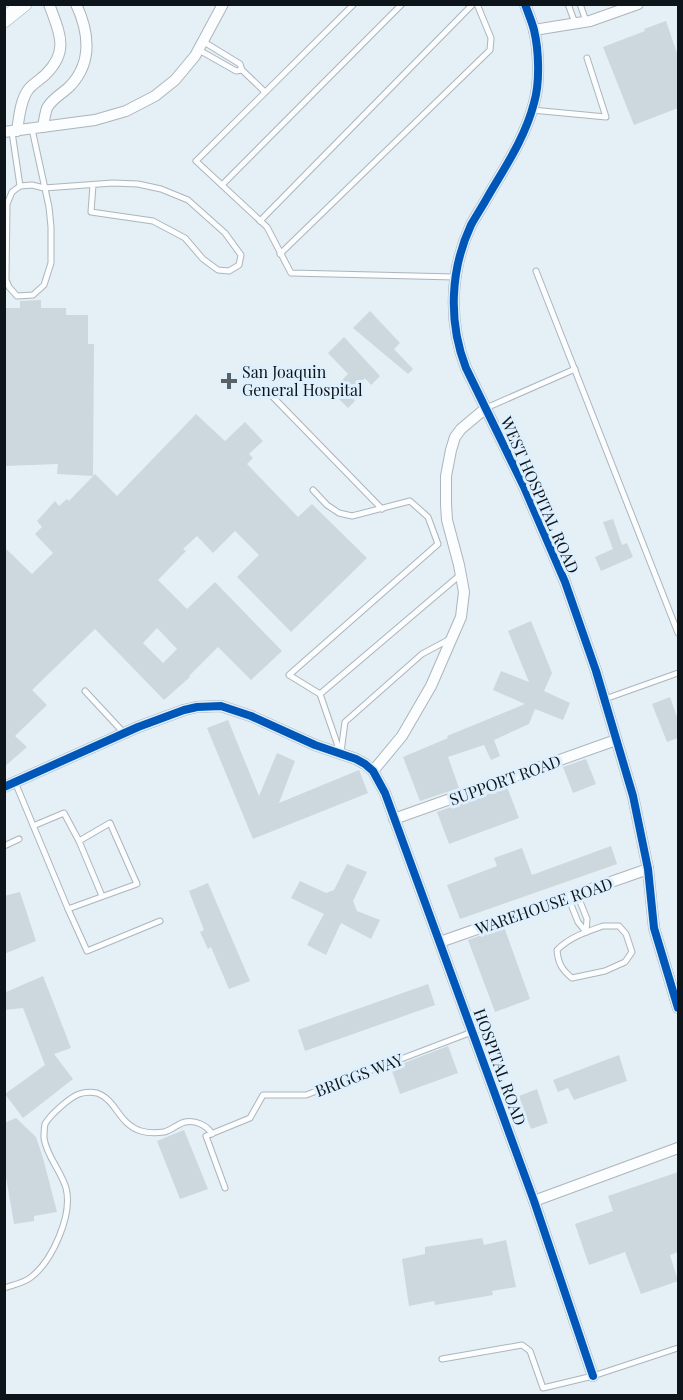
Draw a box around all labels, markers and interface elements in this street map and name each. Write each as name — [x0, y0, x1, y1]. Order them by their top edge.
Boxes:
place label: San Joaquin General Hospital — [242, 361, 363, 400]
marker: San Joaquin General Hospital — [220, 372, 238, 390]
street label: WEST HOSPITAL ROAD — [496, 412, 584, 576]
street label: SUPPORT ROAD — [446, 750, 563, 809]
street label: WAREHOUSE ROAD — [472, 872, 615, 939]
street label: HOSPITAL ROAD — [470, 1005, 531, 1128]
street label: BRIGGS WAY — [312, 1048, 406, 1101]

